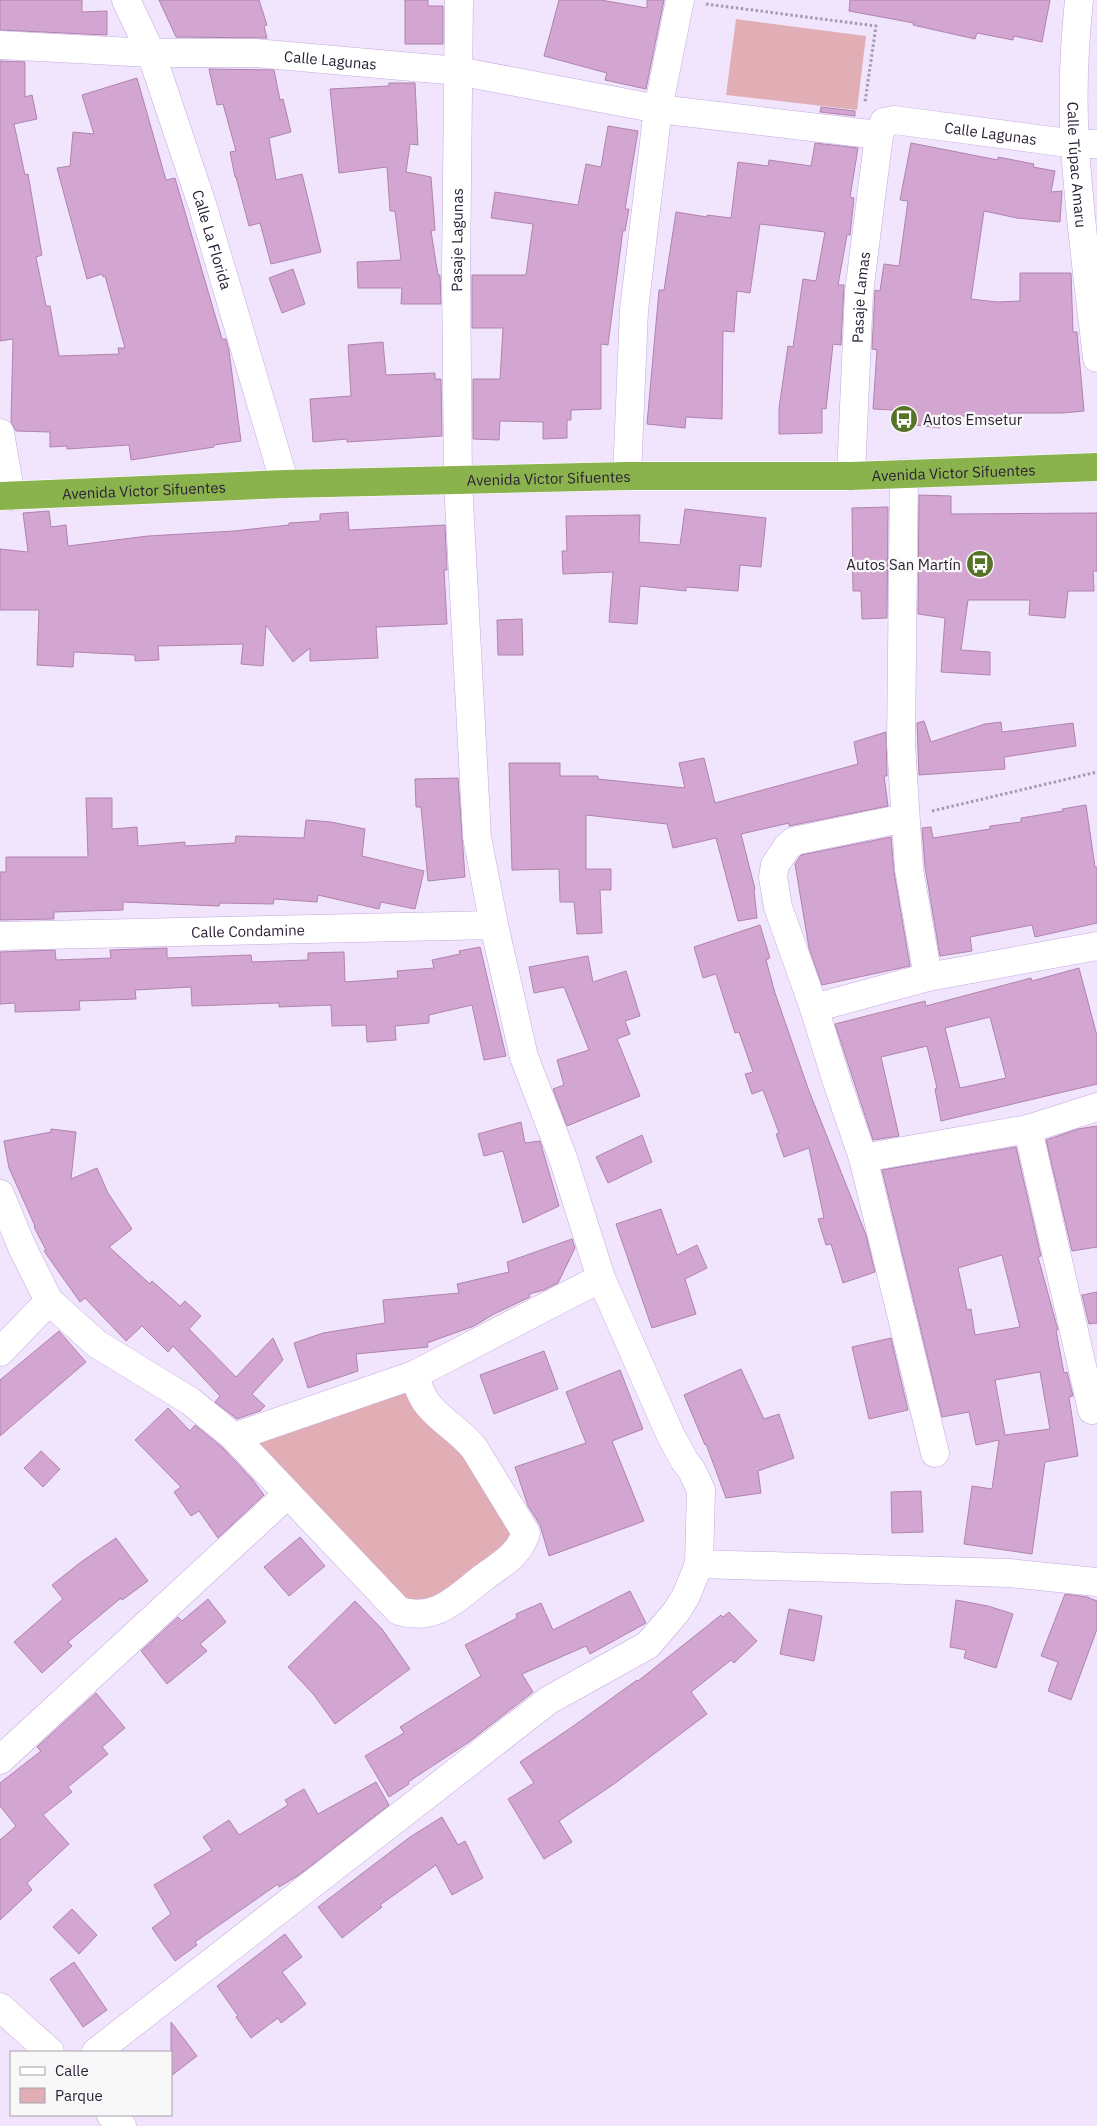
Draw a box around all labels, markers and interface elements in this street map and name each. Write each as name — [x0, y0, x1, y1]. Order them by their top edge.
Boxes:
street label: Calle Lagunas — [283, 46, 378, 73]
street label: Calle Túpac Amaru — [1064, 102, 1091, 229]
street label: Calle Lagunas — [943, 117, 1038, 148]
street label: Calle La Florida — [188, 187, 236, 292]
street label: Pasaje Lagunas — [446, 188, 466, 292]
street label: Pasaje Lamas — [847, 250, 874, 343]
bus stop icon: Autos Emsetur — [889, 404, 919, 434]
place label: Autos Emsetur — [923, 410, 1023, 429]
street label: Avenida Victor Sifuentes — [871, 460, 1036, 485]
street label: Avenida Victor Sifuentes — [466, 466, 631, 489]
street label: Avenida Victor Sifuentes — [62, 477, 226, 503]
bus stop icon: Autos San Martín — [965, 549, 995, 579]
place label: Autos San Martín — [846, 555, 961, 574]
street label: Calle Condamine — [191, 920, 305, 941]
legend — [10, 2051, 172, 2116]
text: Calle — [55, 2061, 89, 2080]
text: Parque — [55, 2086, 103, 2105]

